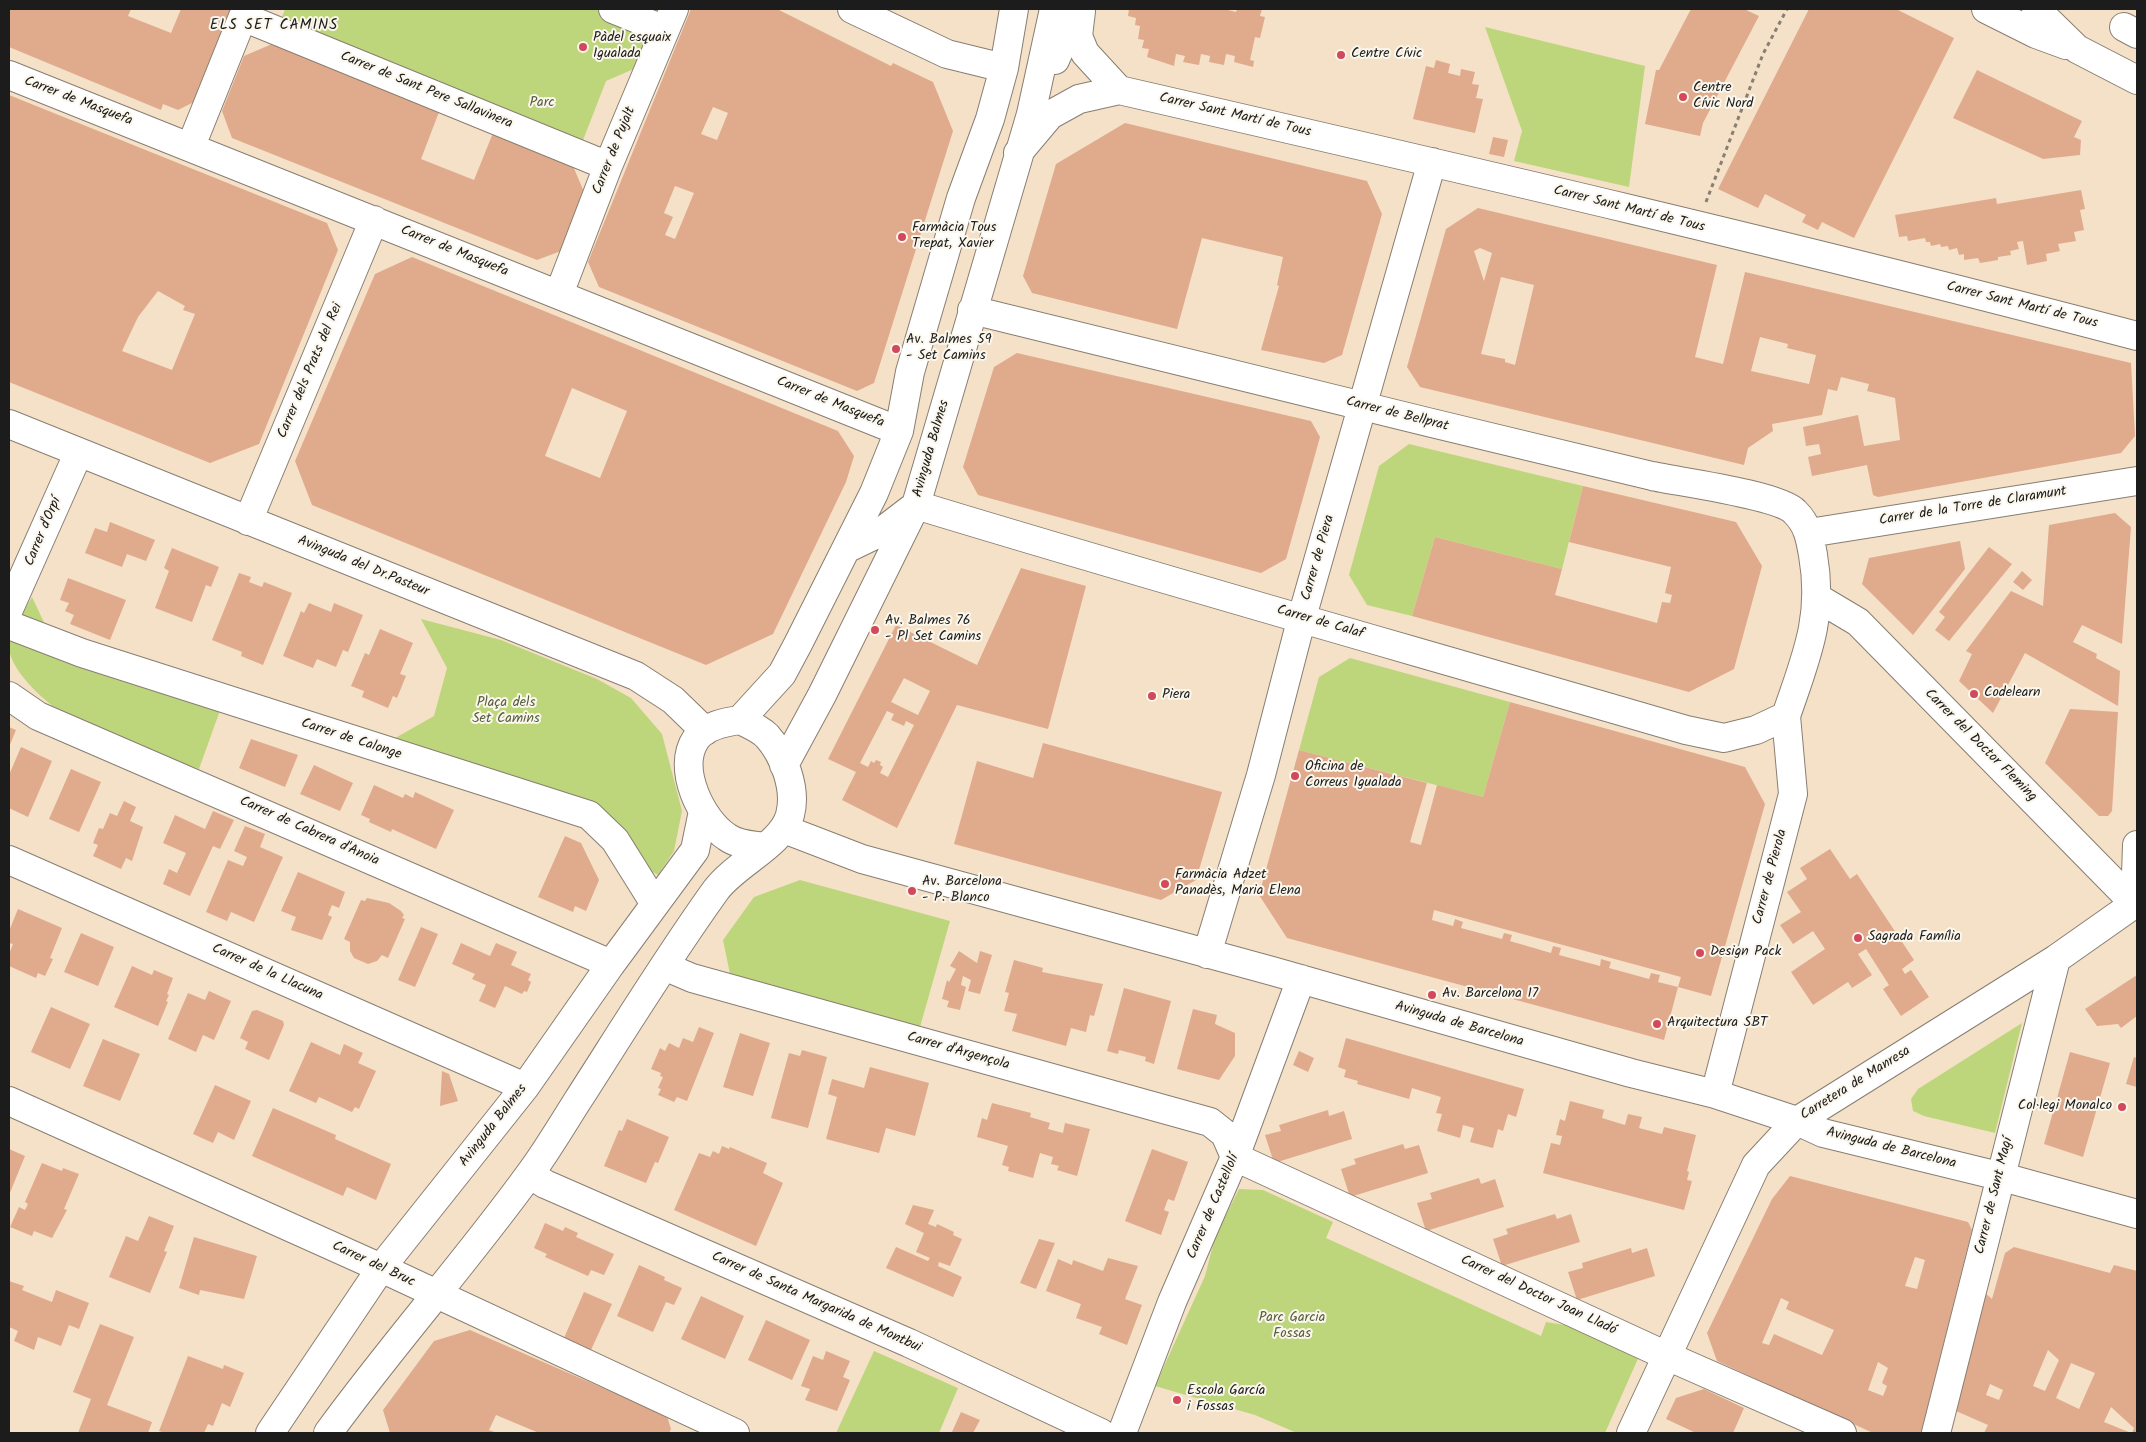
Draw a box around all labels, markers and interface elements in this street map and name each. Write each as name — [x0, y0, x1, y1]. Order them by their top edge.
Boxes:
district label: ELS SET CAMINS — [208, 17, 340, 35]
place label: Pàdel esquaix Igualada — [593, 31, 671, 64]
marker: Pàdel esquaix Igualada — [577, 41, 589, 53]
place label: Centre Cívic — [1351, 47, 1422, 63]
street label: Carrer de Sant Pere Sallavinera — [337, 49, 515, 133]
marker: Centre Cívic — [1335, 49, 1347, 61]
street label: Carrer de Masquefa — [21, 74, 135, 130]
place label: Centre Cívic Nord — [1693, 81, 1753, 114]
street label: Carrer Sant Martí de Tous — [1157, 90, 1313, 142]
marker: Centre Cívic Nord — [1677, 91, 1689, 103]
park label: Parc — [529, 96, 555, 112]
street label: Carrer de Pujalt — [590, 105, 640, 197]
street label: Carrer Sant Martí de Tous — [1552, 183, 1706, 237]
place label: Farmàcia Tous Trepat, Xavier — [912, 221, 997, 253]
street label: Carrer de Masquefa — [398, 223, 510, 281]
marker: Farmàcia Tous Trepat, Xavier — [896, 231, 908, 243]
street label: Carrer Sant Martí de Tous — [1945, 279, 2099, 333]
street label: Carrer dels Prats del Rei — [275, 301, 347, 441]
place label: Av. Balmes 59 - Set Camins — [906, 333, 992, 366]
marker: Av. Balmes 59 - Set Camins — [890, 343, 902, 355]
street label: Carrer de Masquefa — [774, 374, 886, 432]
street label: Carrer de Bellprat — [1344, 394, 1450, 436]
street label: Avinguda Balmes — [910, 399, 954, 499]
street label: Carrer de la Torre de Claramunt — [1878, 484, 2068, 530]
street label: Carrer d'Orpí — [22, 495, 66, 569]
street label: Carrer de Piera — [1299, 513, 1339, 603]
street label: Avinguda del Dr.Pasteur — [295, 533, 431, 601]
street label: Carrer de Calaf — [1274, 603, 1366, 643]
place label: Av. Balmes 76 - Pl Set Camins — [885, 614, 981, 646]
marker: Av. Balmes 76 - Pl Set Camins — [869, 624, 881, 636]
street label: Carrer del Doctor Fleming — [1920, 686, 2040, 806]
place label: Codelearn — [1984, 686, 2040, 702]
place label: Piera — [1162, 688, 1190, 704]
marker: Codelearn — [1968, 688, 1980, 700]
marker: Piera — [1146, 690, 1158, 702]
park label: Plaça dels Set Camins — [472, 696, 540, 729]
street label: Carrer de Calonge — [299, 716, 403, 764]
place label: Oficina de Correus Igualada — [1305, 760, 1401, 792]
marker: Oficina de Correus Igualada — [1289, 770, 1301, 782]
street label: Carrer de Cabrera d'Anoia — [237, 794, 381, 870]
street label: Carrer de Pierola — [1750, 828, 1792, 926]
place label: Farmàcia Adzet Panadès, Maria Elena — [1175, 868, 1301, 900]
place label: Av. Barcelona - P. Blanco — [922, 875, 1002, 908]
marker: Farmàcia Adzet Panadès, Maria Elena — [1159, 878, 1171, 890]
marker: Av. Barcelona - P. Blanco — [906, 885, 918, 897]
place label: Sagrada Família — [1868, 930, 1961, 946]
marker: Sagrada Família — [1852, 932, 1864, 944]
street label: Carrer de la Llacuna — [209, 941, 325, 1005]
place label: Design Pack — [1710, 945, 1781, 961]
marker: Design Pack — [1694, 947, 1706, 959]
place label: Av. Barcelona 17 — [1442, 987, 1538, 1003]
marker: Av. Barcelona 17 — [1426, 989, 1438, 1001]
street label: Avinguda de Barcelona — [1393, 999, 1525, 1051]
place label: Arquitectura SBT — [1667, 1016, 1768, 1032]
marker: Arquitectura SBT — [1651, 1018, 1663, 1030]
street label: Carrer d'Argençola — [905, 1029, 1011, 1075]
street label: Carretera de Manresa — [1798, 1043, 1914, 1125]
street label: Avinguda Balmes — [457, 1081, 531, 1171]
place label: Col·legi Monalco — [2018, 1099, 2112, 1115]
marker: Col·legi Monalco — [2116, 1101, 2128, 1113]
street label: Avinguda de Barcelona — [1824, 1125, 1958, 1173]
street label: Carrer de Sant Magí — [1972, 1136, 2018, 1256]
street label: Carrer de Castellolí — [1184, 1152, 1244, 1262]
street label: Carrer del Bruc — [329, 1238, 417, 1292]
street label: Carrer de Santa Margarida de Montbui — [708, 1249, 924, 1357]
street label: Carrer del Doctor Joan Lladó — [1457, 1252, 1619, 1340]
park label: Parc Garcia Fossas — [1259, 1311, 1325, 1344]
place label: Escola García i Fossas — [1187, 1384, 1265, 1416]
marker: Escola García i Fossas — [1171, 1394, 1183, 1406]

